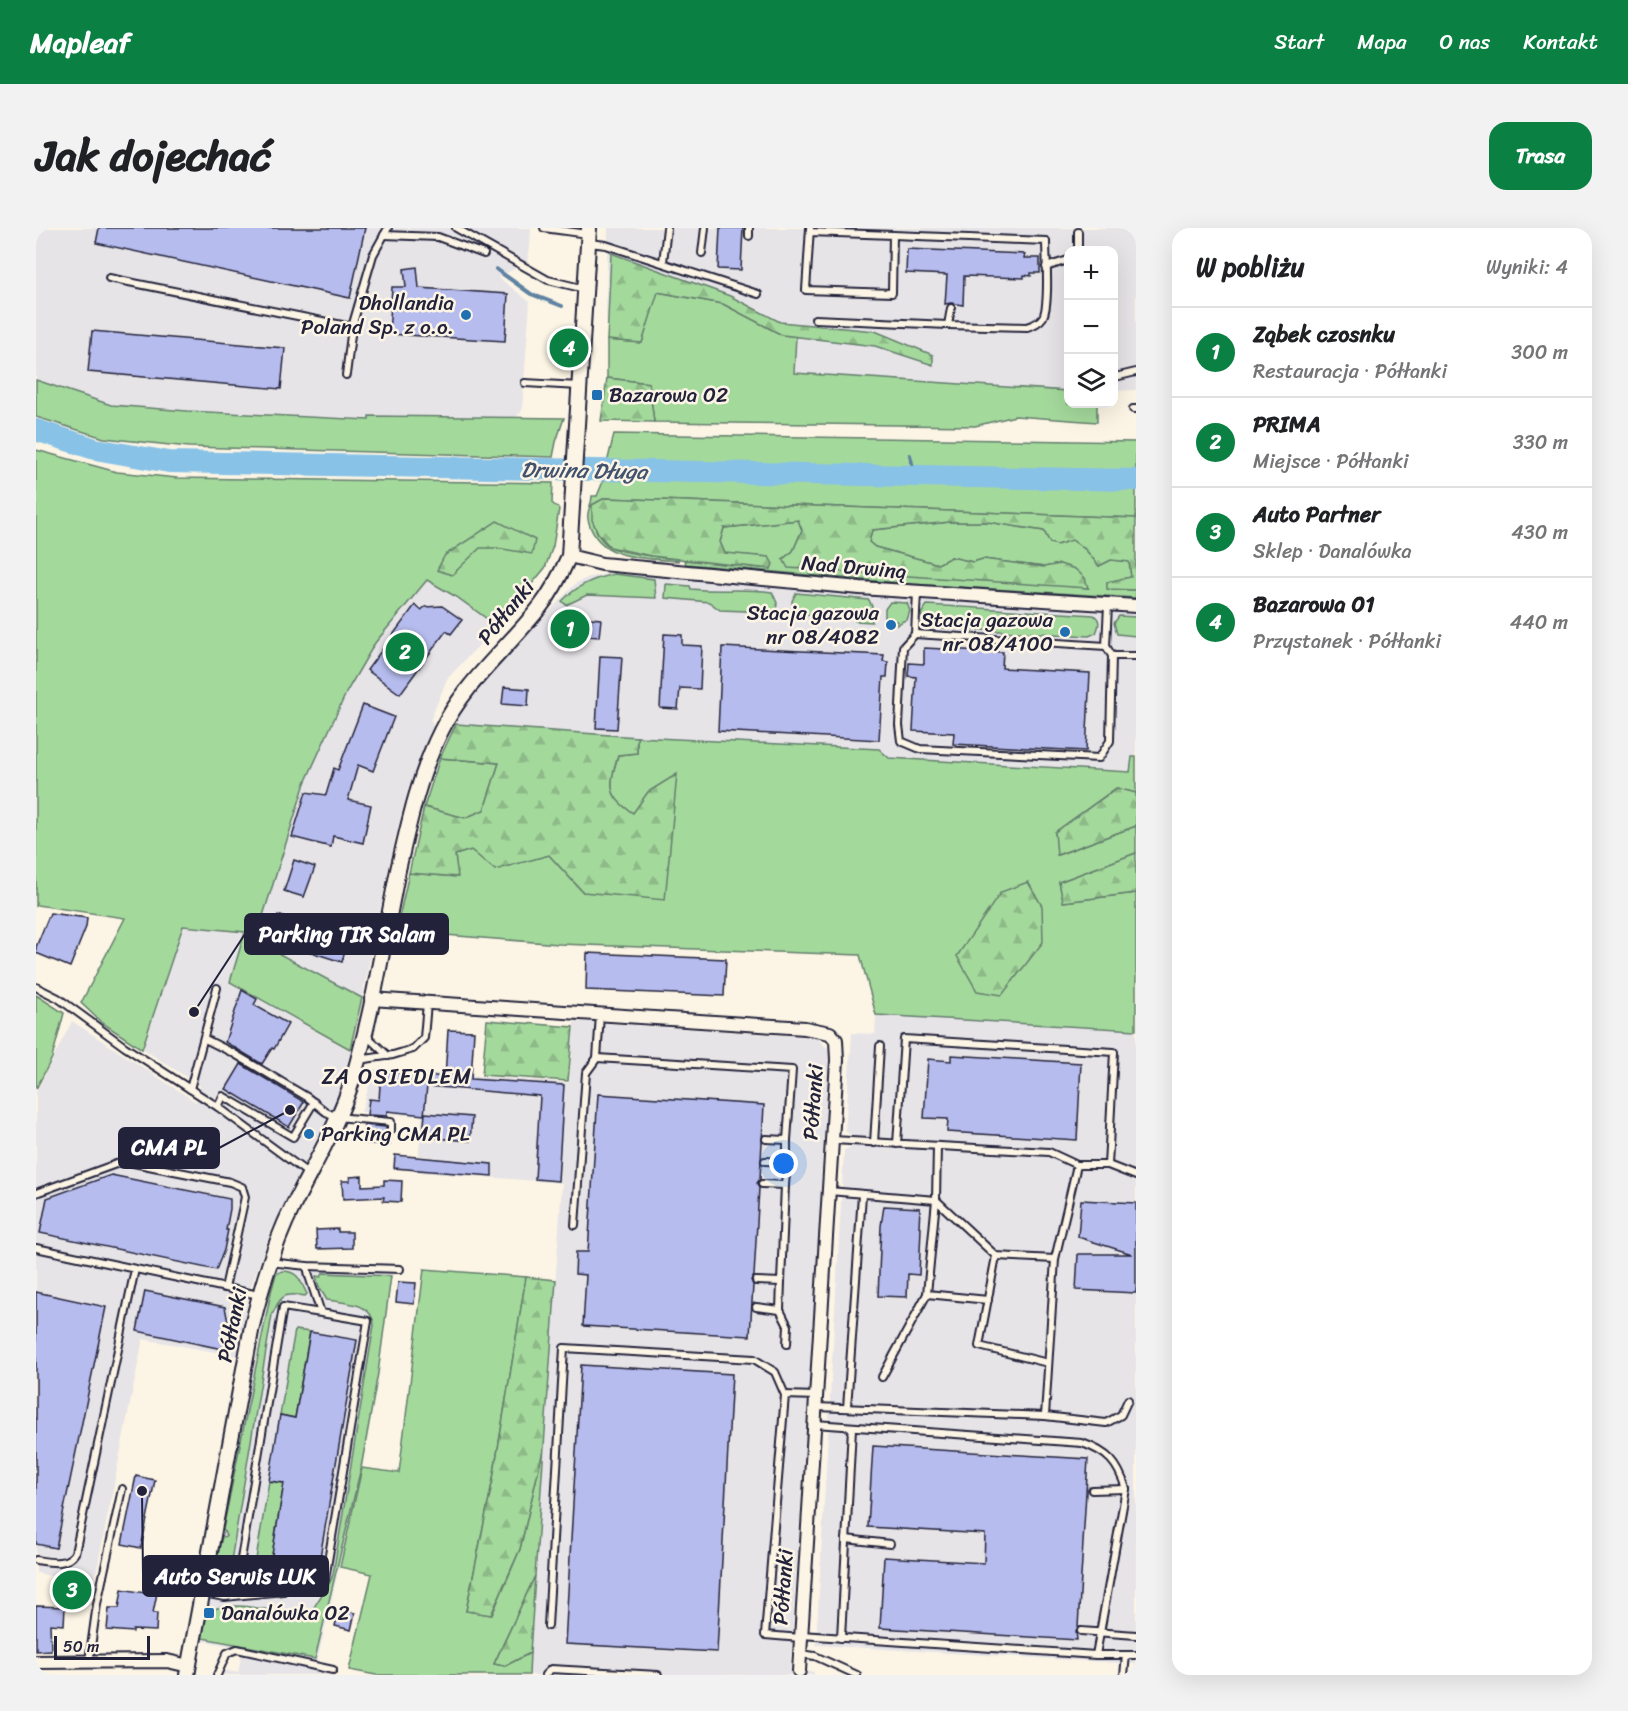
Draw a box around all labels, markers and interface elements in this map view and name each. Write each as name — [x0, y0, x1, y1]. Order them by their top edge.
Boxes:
text: Mapleaf — [30, 18, 130, 67]
text: Start — [1274, 23, 1324, 61]
text: Mapa — [1357, 23, 1407, 61]
text: O nas — [1440, 23, 1490, 61]
text: Kontakt — [1523, 23, 1598, 61]
text: Jak dojechać — [36, 119, 271, 193]
button: Trasa — [1489, 122, 1592, 190]
text: W pobliżu — [1196, 244, 1305, 290]
map controls — [1064, 246, 1118, 408]
button: + — [1064, 246, 1118, 300]
text: Wyniki: 4 — [1486, 250, 1568, 285]
place label: Dhollandia Poland Sp. z o.o. — [301, 284, 454, 346]
button: − — [1064, 300, 1118, 354]
marker: Dhollandia Poland Sp. z o.o. — [459, 308, 473, 322]
text: Ząbek czosnku — [1253, 315, 1395, 354]
pin: 4 — [550, 326, 588, 370]
text: 1 — [1211, 335, 1220, 370]
text: 300 m — [1511, 335, 1568, 370]
button: layers — [1064, 354, 1118, 408]
text: Restauracja · Półłanki — [1253, 354, 1447, 389]
place label: Bazarowa 02 — [609, 376, 728, 414]
marker: Bazarowa 02 — [590, 388, 604, 402]
text: PRIMA — [1253, 405, 1321, 444]
text: 2 — [1210, 425, 1221, 460]
text: 330 m — [1513, 425, 1568, 460]
text: Miejsce · Półłanki — [1253, 444, 1409, 479]
water label: Drwina Długa — [520, 450, 649, 491]
text: Auto Partner — [1253, 495, 1380, 534]
text: 3 — [1210, 515, 1221, 550]
text: 430 m — [1511, 515, 1568, 550]
text: Sklep · Danalówka — [1253, 534, 1412, 569]
street label: Nad Drwiną — [800, 543, 908, 591]
street label: Półłanki — [467, 570, 545, 653]
text: Bazarowa 01 — [1253, 585, 1375, 624]
place label: Stacja gazowa nr 08/4082 — [747, 594, 879, 656]
place label: Stacja gazowa nr 08/4100 — [921, 601, 1053, 663]
text: 4 — [1209, 605, 1222, 640]
text: 440 m — [1510, 605, 1568, 640]
pin: 1 — [550, 606, 590, 652]
marker: Stacja gazowa nr 08/4082 — [884, 618, 898, 632]
text: Przystanek · Półłanki — [1253, 624, 1441, 659]
marker: Stacja gazowa nr 08/4100 — [1058, 625, 1072, 639]
pin: 2 — [386, 630, 424, 674]
callout: Parking TIR Salam — [245, 914, 448, 954]
text: Parking TIR Salam — [259, 915, 436, 954]
district label: ZA OSIEDLEM — [322, 1057, 472, 1096]
street label: Półłanki — [791, 1062, 835, 1141]
place label: Parking CMA PL — [321, 1115, 470, 1153]
marker: Parking CMA PL — [302, 1127, 316, 1141]
callout: CMA PL — [119, 1128, 219, 1168]
text: CMA PL — [130, 1128, 208, 1167]
your location — [769, 1149, 798, 1178]
street label: Półłanki — [206, 1283, 259, 1366]
street label: Półłanki — [761, 1547, 805, 1626]
callout: Auto Serwis LUK — [143, 1556, 328, 1596]
text: Auto Serwis LUK — [153, 1557, 317, 1596]
pin: 3 — [52, 1568, 92, 1612]
place label: Danalówka 02 — [221, 1594, 350, 1632]
marker: Danalówka 02 — [202, 1606, 216, 1620]
text: 50 m — [63, 1632, 99, 1661]
scale bar — [54, 1633, 150, 1660]

